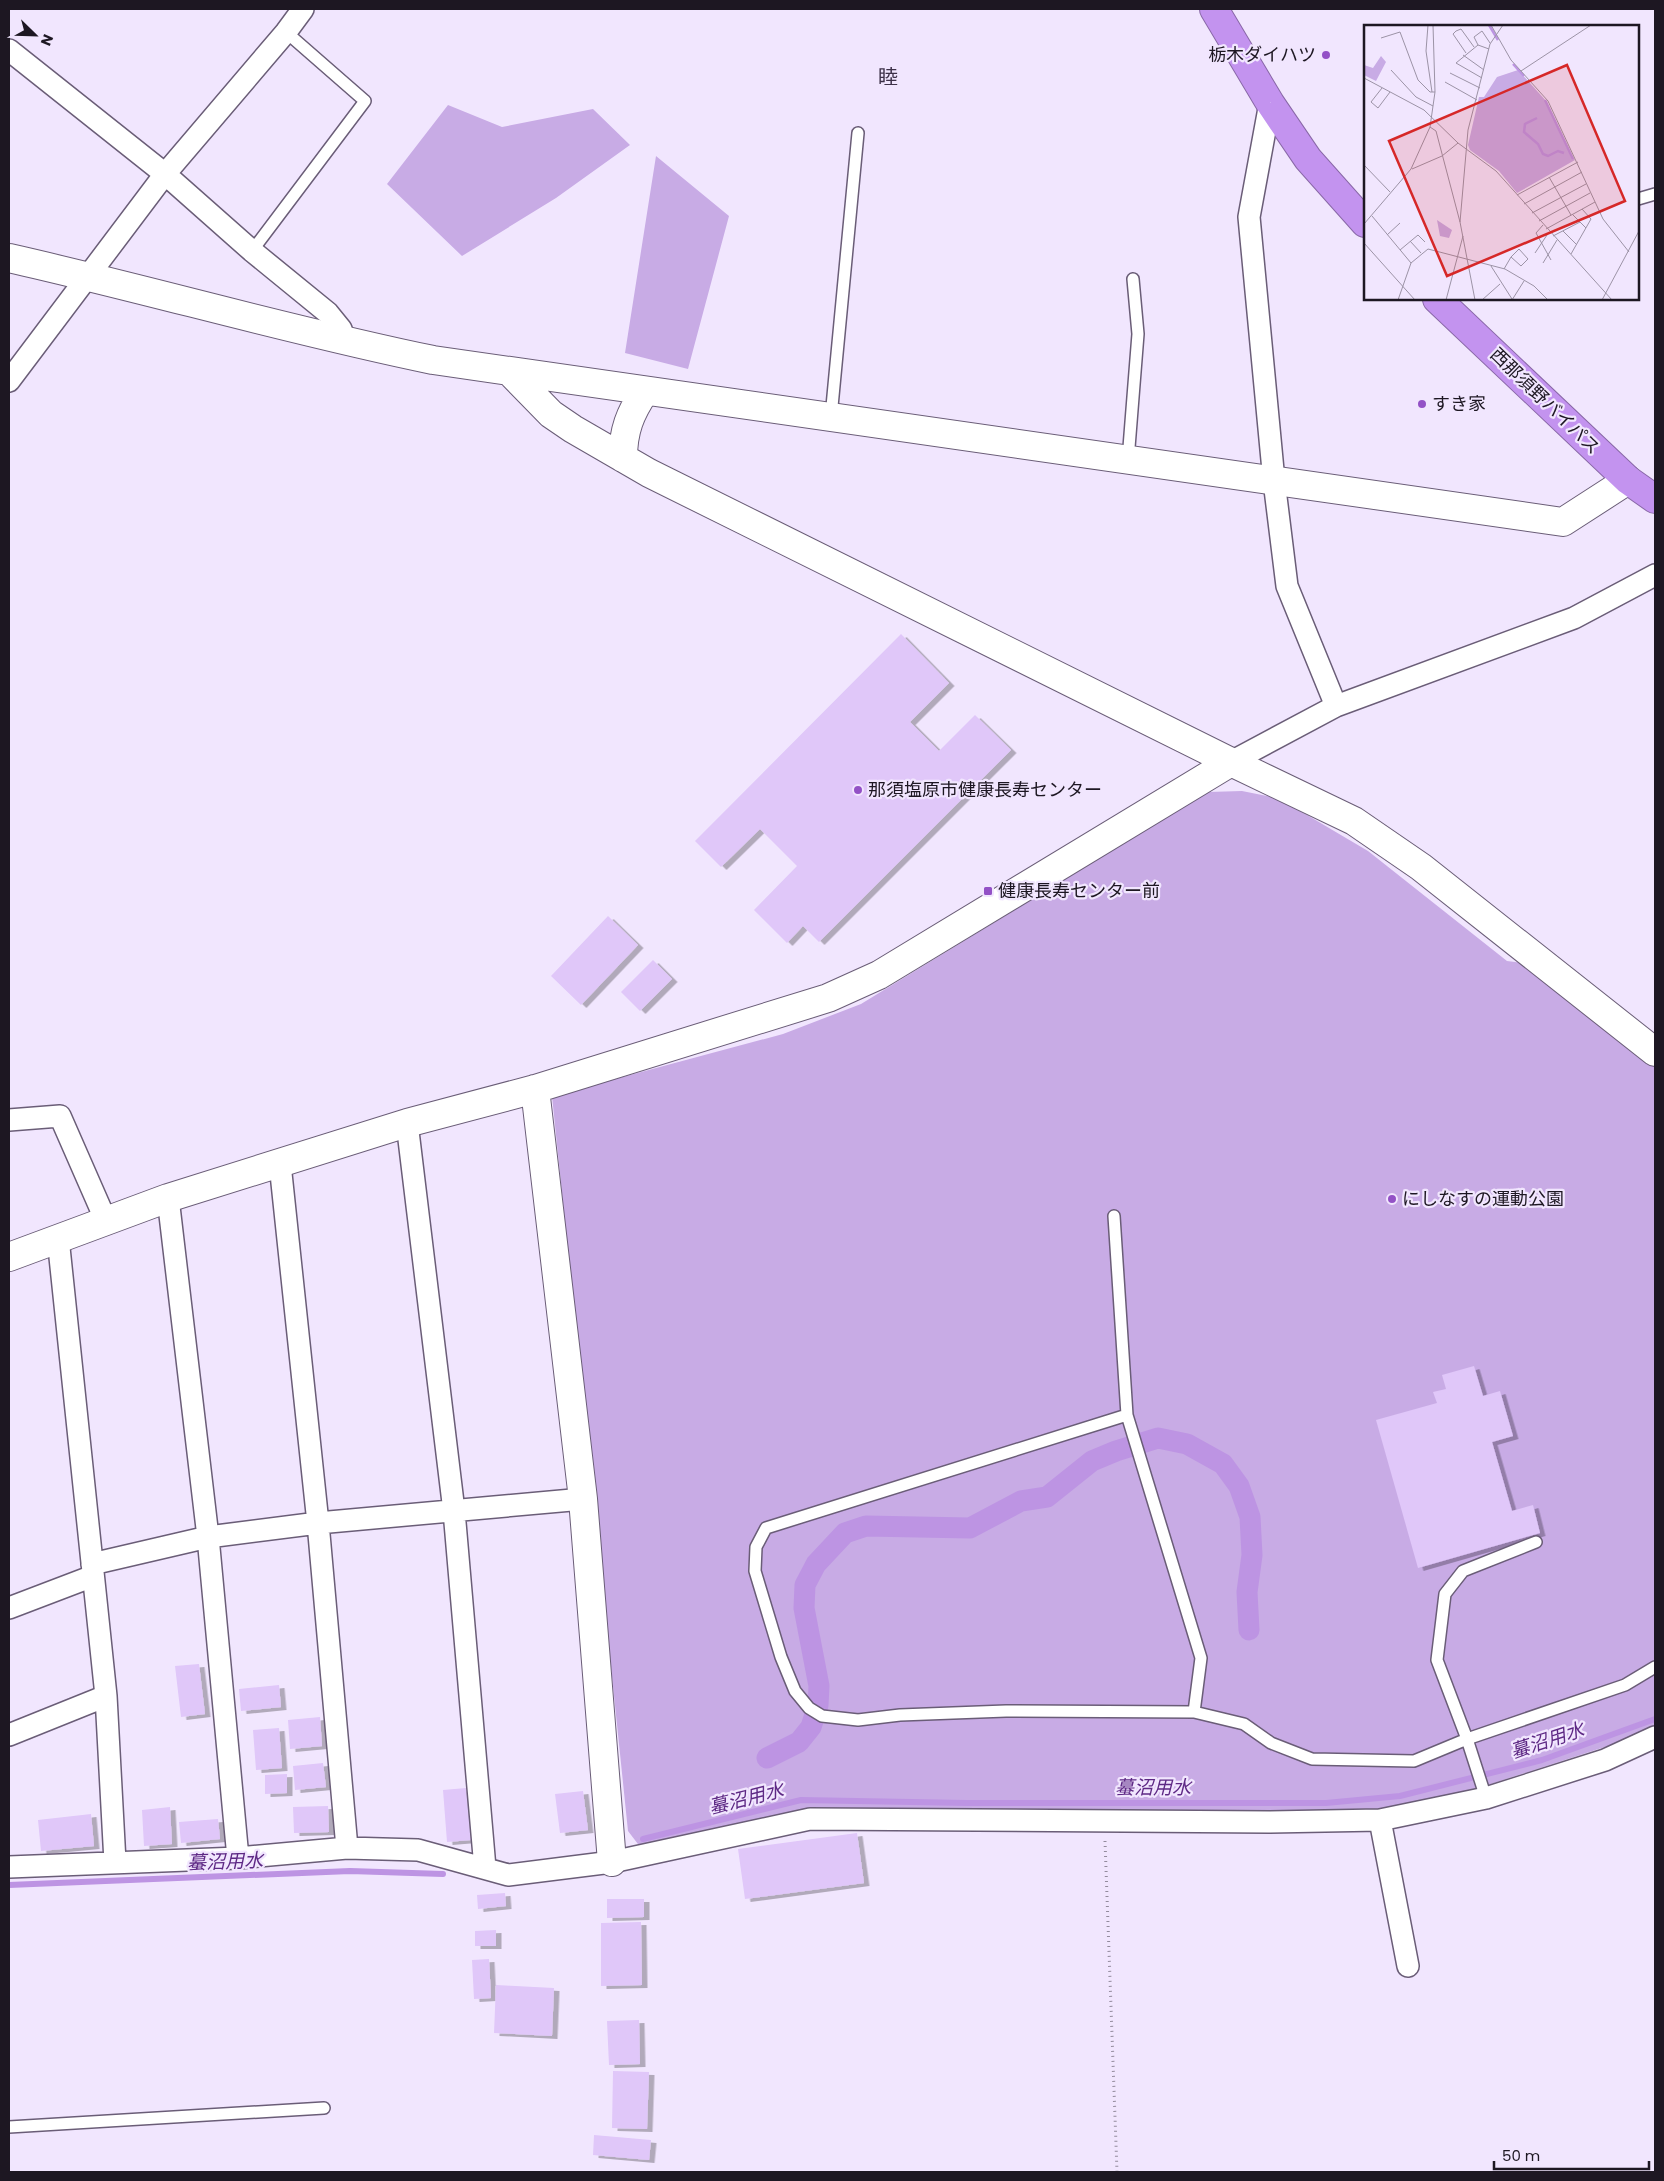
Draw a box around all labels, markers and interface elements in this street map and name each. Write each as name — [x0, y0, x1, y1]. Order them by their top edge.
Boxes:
north arrow — [10, 10, 60, 60]
inset map — [1364, 25, 1639, 300]
text: N — [36, 31, 58, 49]
place label: 栃木ダイハツ — [1208, 42, 1316, 67]
marker: 栃木ダイハツ — [1320, 49, 1332, 61]
district label: 睦 — [878, 63, 898, 91]
street label: 西那須野バイパス — [1485, 342, 1606, 460]
place label: すき家 — [1432, 391, 1486, 416]
marker: すき家 — [1416, 398, 1428, 410]
place label: 那須塩原市健康長寿センター — [868, 777, 1102, 802]
marker: 那須塩原市健康長寿センター — [852, 784, 864, 796]
place label: 健康長寿センター前 — [998, 878, 1160, 903]
marker: 健康長寿センター前 — [982, 885, 994, 897]
place label: にしなすの運動公園 — [1402, 1186, 1564, 1211]
marker: にしなすの運動公園 — [1386, 1193, 1398, 1205]
water label: 蟇沼用水 — [1507, 1715, 1589, 1765]
water label: 蟇沼用水 — [1115, 1774, 1193, 1801]
water label: 蟇沼用水 — [706, 1776, 788, 1821]
water label: 蟇沼用水 — [187, 1847, 265, 1876]
scale bar — [1494, 2138, 1649, 2170]
text: 50 m — [1502, 2145, 1540, 2166]

